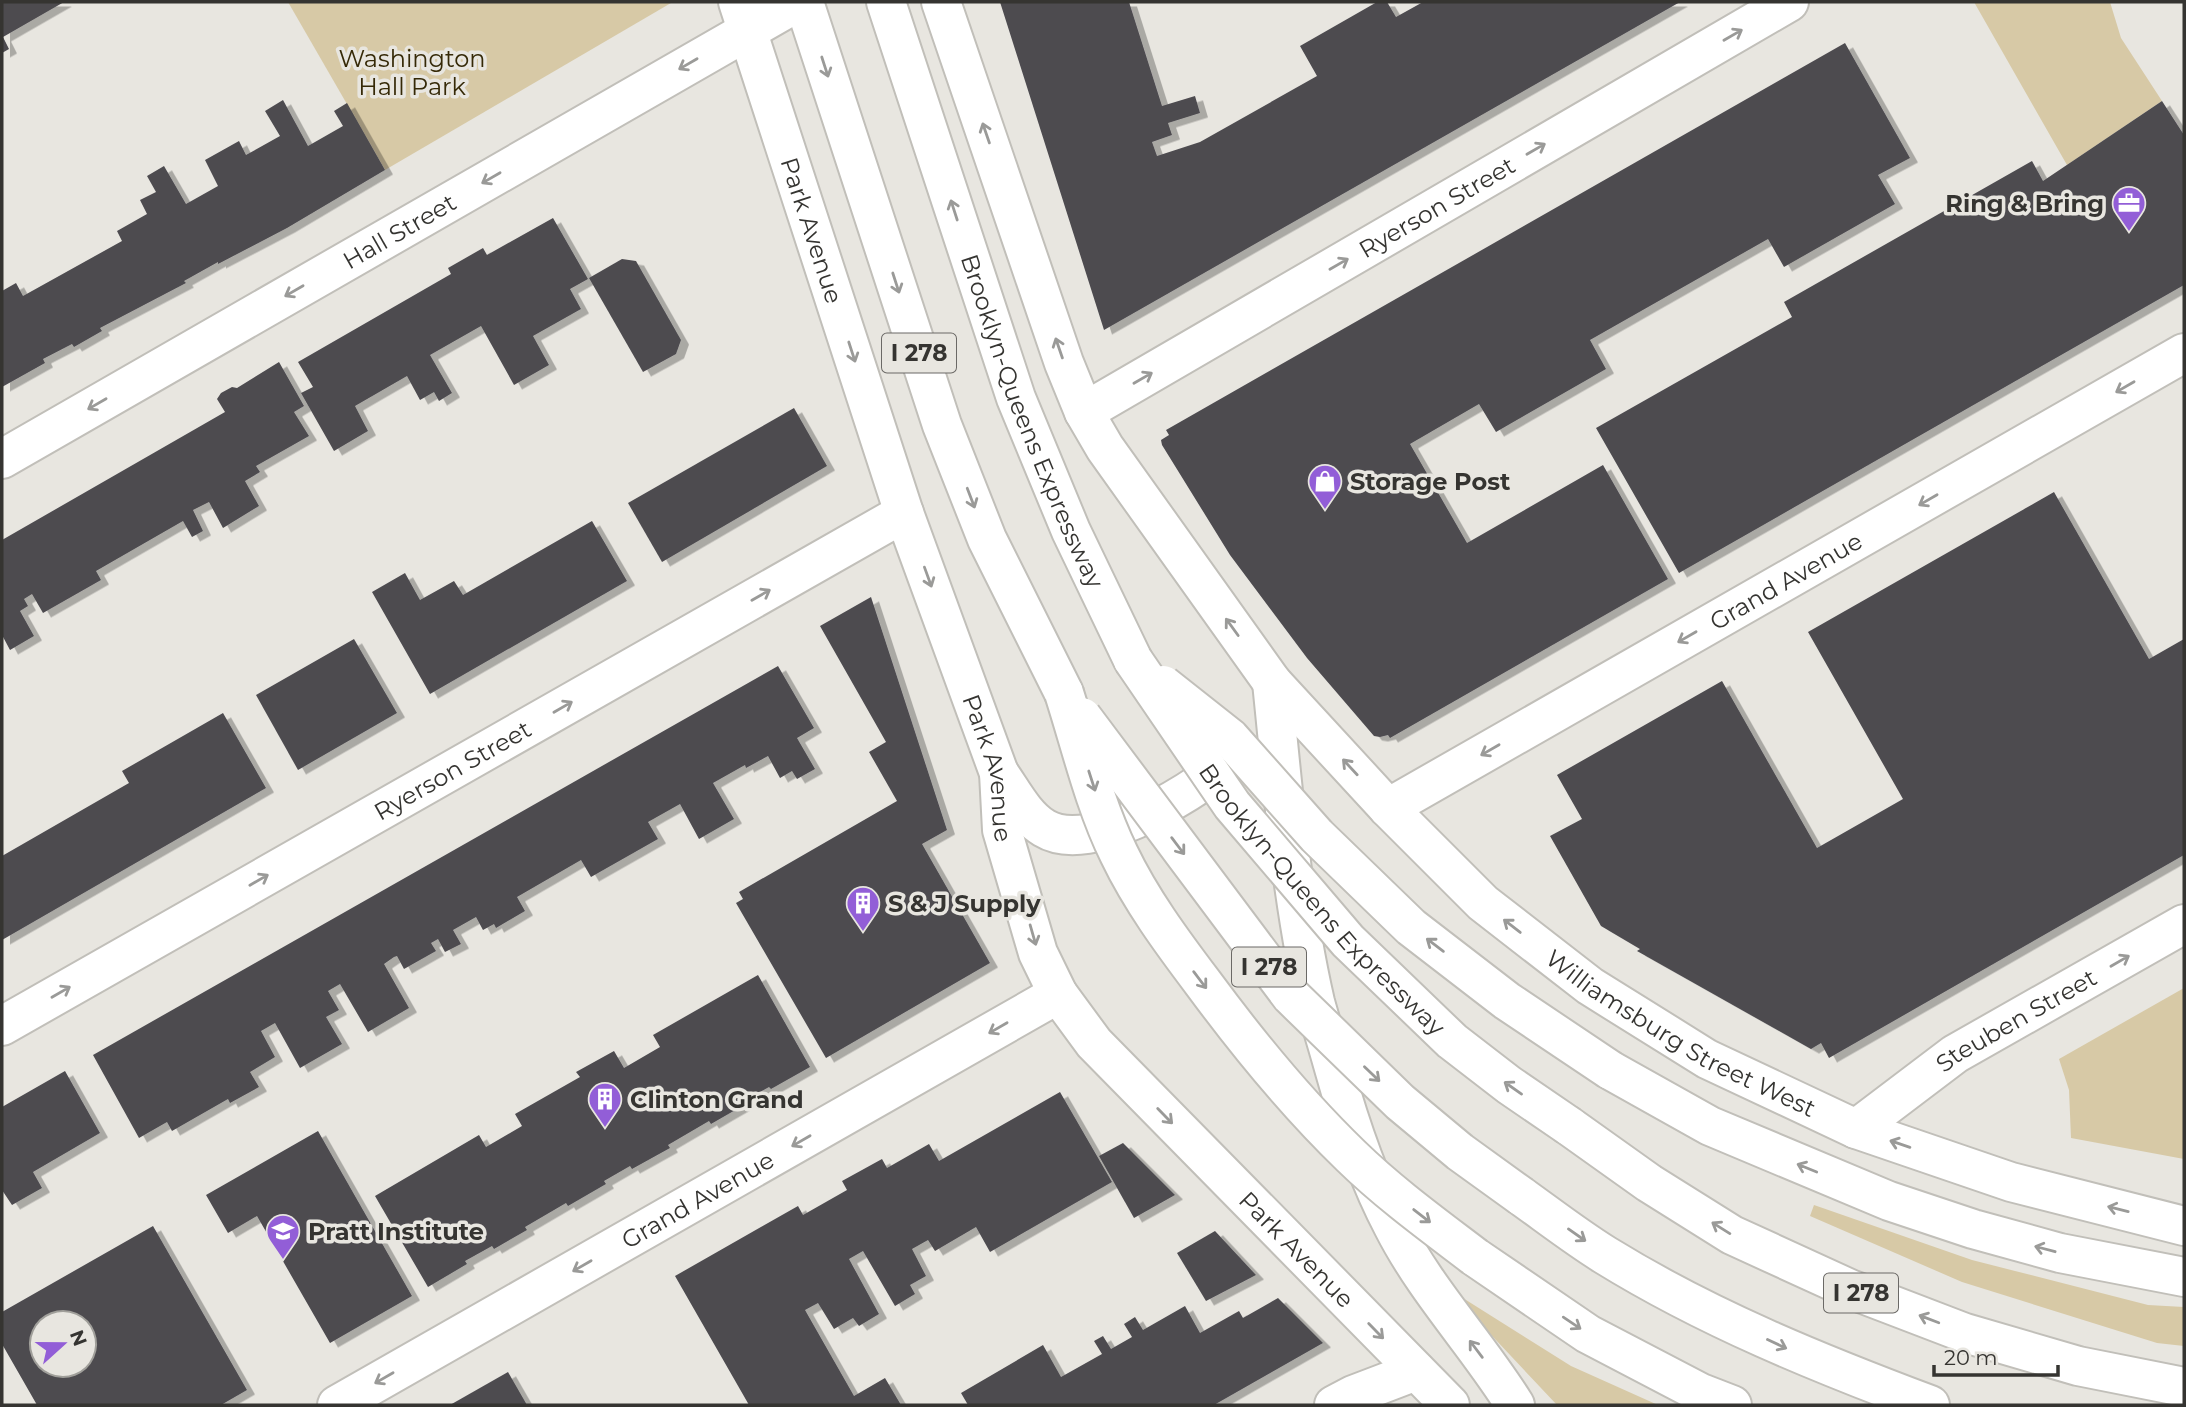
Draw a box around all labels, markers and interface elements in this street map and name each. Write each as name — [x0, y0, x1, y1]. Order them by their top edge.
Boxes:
one-way arrow — [1722, 28, 1742, 42]
park label: Washington Hall Park — [338, 44, 486, 101]
one-way arrow — [820, 55, 832, 77]
one-way arrow — [679, 58, 699, 72]
one-way arrow — [979, 122, 992, 144]
one-way arrow — [1525, 142, 1546, 155]
street label: Ryerson Street — [1353, 150, 1520, 264]
street label: Park Avenue — [775, 154, 849, 307]
one-way arrow — [482, 171, 502, 185]
office icon: Ring & Bring — [2110, 184, 2148, 233]
street label: Hall Street — [338, 187, 461, 275]
place label: Ring & Bring — [1945, 189, 2104, 218]
one-way arrow — [947, 200, 959, 222]
street label: Brooklyn-Queens Expressway — [955, 250, 1111, 592]
one-way arrow — [1329, 256, 1349, 270]
one-way arrow — [890, 272, 903, 294]
one-way arrow — [284, 285, 305, 298]
road number: I 278 — [882, 334, 956, 372]
one-way arrow — [1052, 338, 1064, 360]
one-way arrow — [846, 340, 859, 362]
one-way arrow — [1132, 371, 1152, 385]
one-way arrow — [2115, 381, 2136, 394]
one-way arrow — [87, 397, 107, 411]
shop icon: Storage Post — [1306, 462, 1344, 511]
place label: Storage Post — [1350, 467, 1511, 496]
one-way arrow — [965, 486, 978, 508]
one-way arrow — [1918, 493, 1938, 507]
street label: Grand Avenue — [1704, 526, 1867, 636]
one-way arrow — [922, 566, 935, 588]
one-way arrow — [751, 587, 771, 601]
one-way arrow — [1225, 618, 1239, 637]
one-way arrow — [1678, 630, 1698, 644]
street label: Park Avenue — [957, 690, 1019, 845]
one-way arrow — [553, 700, 573, 714]
street label: Ryerson Street — [369, 714, 536, 826]
one-way arrow — [1480, 744, 1501, 757]
street label: Brooklyn-Queens Expressway — [1193, 758, 1451, 1041]
one-way arrow — [1341, 759, 1358, 776]
one-way arrow — [1087, 770, 1099, 792]
one-way arrow — [1170, 836, 1185, 855]
one-way arrow — [248, 873, 269, 886]
building icon: S & J Supply — [844, 884, 882, 933]
place label: S & J Supply — [888, 889, 1041, 918]
one-way arrow — [1503, 918, 1522, 933]
one-way arrow — [1027, 924, 1040, 946]
one-way arrow — [1426, 938, 1445, 953]
street label: Williamsburg Street West — [1540, 943, 1821, 1123]
road number: I 278 — [1232, 948, 1306, 986]
one-way arrow — [2109, 954, 2129, 968]
street label: Steuben Street — [1930, 962, 2102, 1078]
one-way arrow — [1193, 970, 1208, 989]
one-way arrow — [50, 985, 71, 998]
one-way arrow — [989, 1021, 1009, 1035]
one-way arrow — [1363, 1066, 1380, 1083]
building icon: Clinton Grand — [586, 1080, 624, 1129]
one-way arrow — [1504, 1080, 1523, 1095]
place label: Clinton Grand — [630, 1085, 804, 1114]
one-way arrow — [1157, 1107, 1174, 1124]
one-way arrow — [791, 1134, 811, 1148]
one-way arrow — [1890, 1137, 1912, 1149]
street label: Grand Avenue — [616, 1145, 779, 1254]
one-way arrow — [1797, 1161, 1818, 1174]
street label: Park Avenue — [1233, 1185, 1360, 1314]
one-way arrow — [2107, 1202, 2130, 1215]
one-way arrow — [1412, 1209, 1431, 1224]
school or university icon: Pratt Institute — [264, 1212, 302, 1261]
place label: Pratt Institute — [308, 1217, 484, 1246]
one-way arrow — [1712, 1221, 1732, 1235]
one-way arrow — [1567, 1228, 1586, 1242]
one-way arrow — [2034, 1242, 2056, 1255]
one-way arrow — [572, 1259, 592, 1273]
road number: I 278 — [1824, 1274, 1898, 1312]
north arrow — [28, 1309, 98, 1379]
one-way arrow — [1919, 1312, 1941, 1325]
one-way arrow — [1562, 1316, 1581, 1330]
one-way arrow — [1368, 1322, 1385, 1339]
text: N — [65, 1327, 92, 1349]
scale bar — [1934, 1334, 2058, 1378]
one-way arrow — [1766, 1338, 1787, 1351]
one-way arrow — [1469, 1340, 1484, 1359]
text: 20 m — [1944, 1345, 1998, 1370]
one-way arrow — [374, 1372, 395, 1385]

